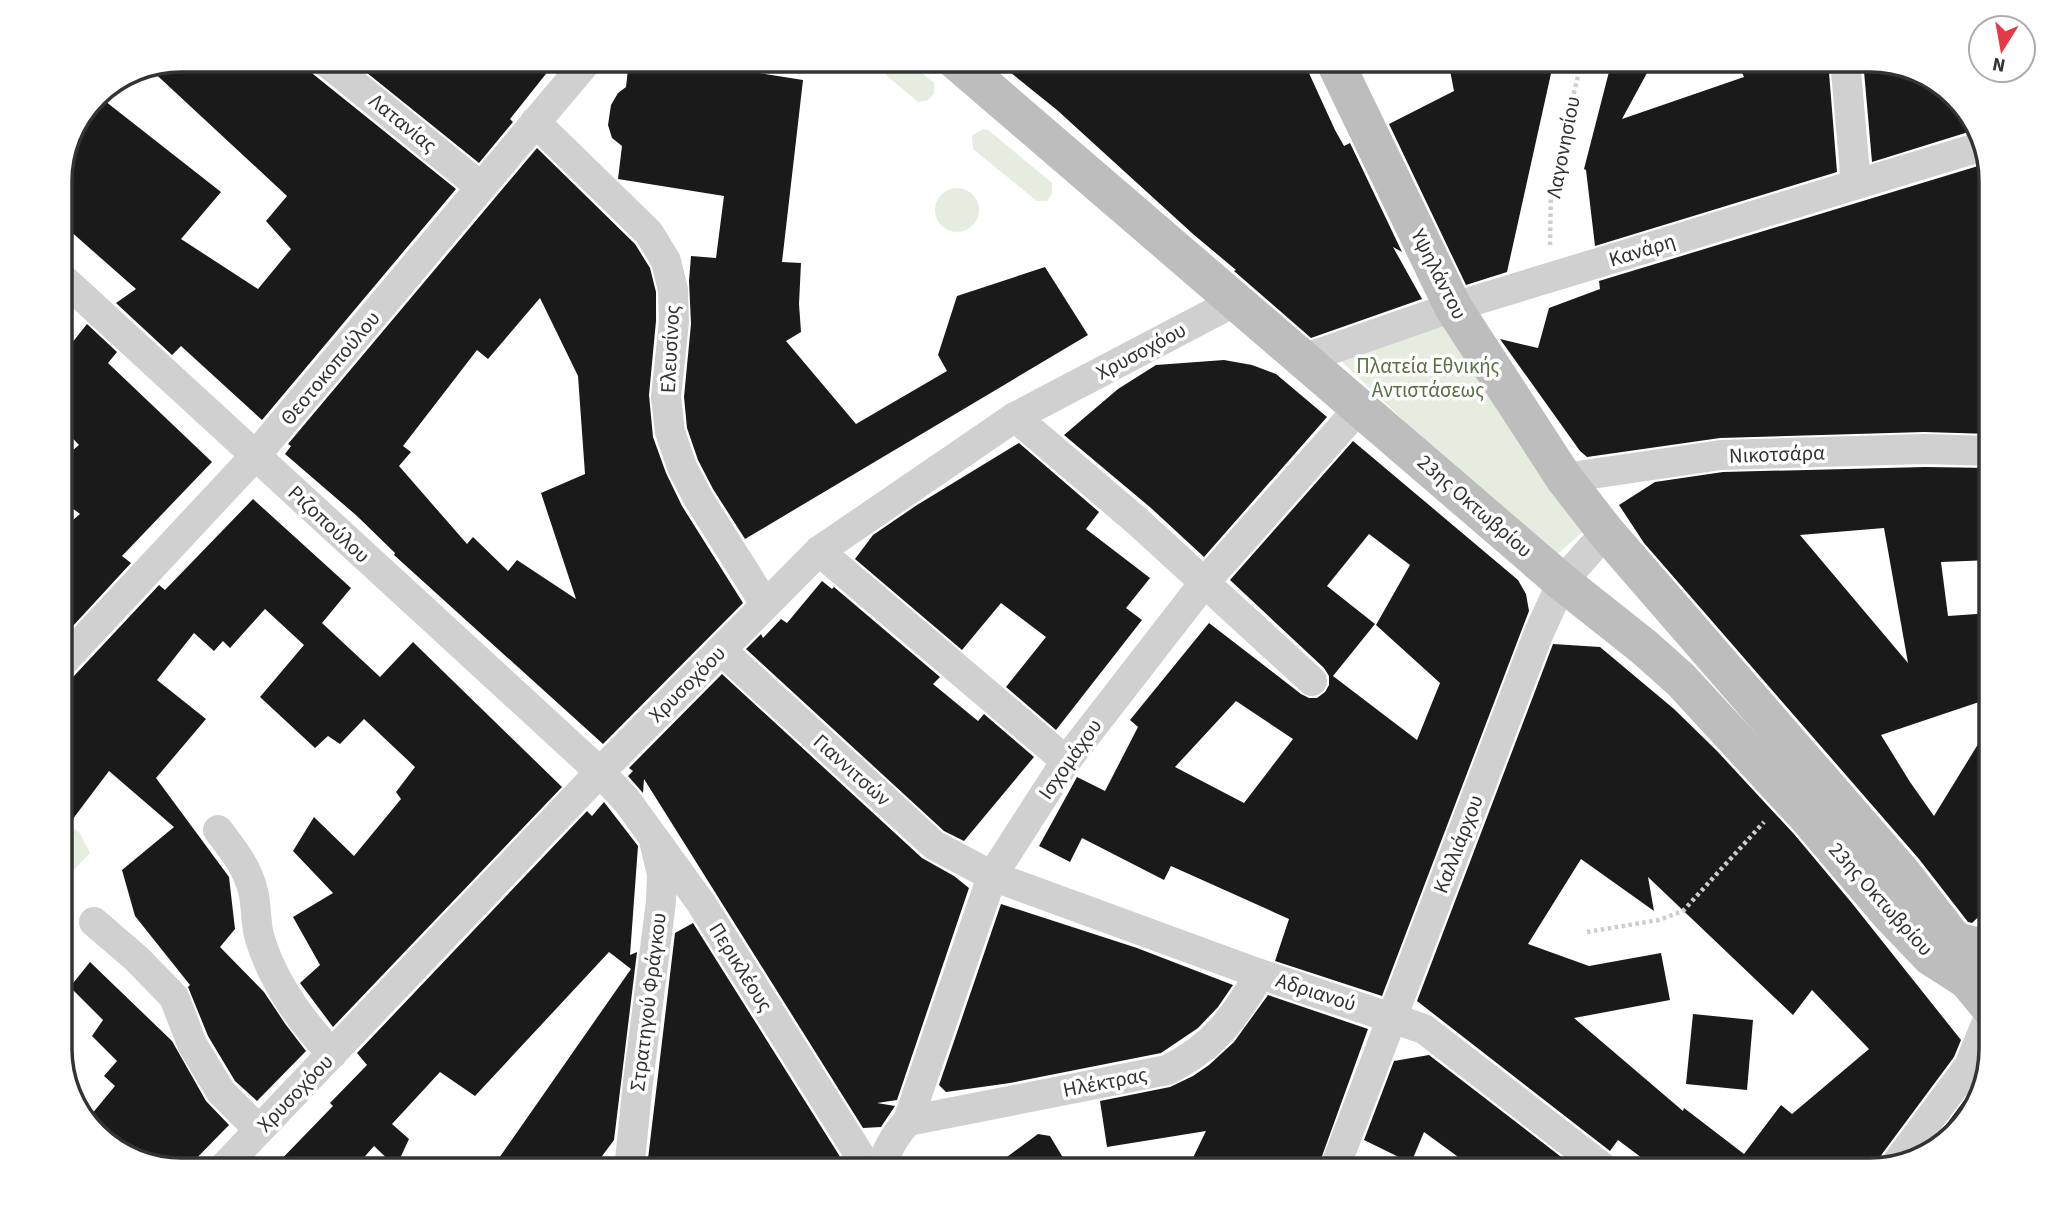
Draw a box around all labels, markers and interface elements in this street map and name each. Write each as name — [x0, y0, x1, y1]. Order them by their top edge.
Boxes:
north arrow — [1967, 14, 2037, 84]
text: N — [1990, 50, 2008, 79]
street label: Λατανίας — [363, 86, 443, 160]
street label: Λαγονησίου — [1538, 93, 1588, 201]
street label: Υψηλάντου — [1403, 223, 1475, 324]
street label: Κανάρη — [1605, 226, 1679, 274]
street label: Θεοτοκοπούλου — [273, 304, 387, 432]
street label: Ελευσίνος — [653, 304, 687, 394]
street label: Χρυσοχόου — [1091, 315, 1191, 387]
park label: Πλατεία Εθνικής Αντιστάσεως — [1356, 351, 1500, 405]
street label: Νικοτσάρα — [1729, 437, 1826, 471]
street label: 23ης Οκτωβρίου — [1411, 447, 1539, 565]
street label: Ριζοπούλου — [281, 478, 377, 570]
street label: Χρυσοχόου — [642, 639, 732, 729]
street label: Ισχομάχου — [1031, 712, 1109, 806]
street label: Γιαννιτσών — [807, 727, 897, 813]
street label: Καλλιάρχου — [1425, 790, 1491, 898]
street label: 23ης Οκτωβρίου — [1822, 836, 1940, 962]
street label: Στρατηγού Φράγκου — [622, 911, 674, 1093]
street label: Περικλέους — [702, 917, 780, 1017]
street label: Αδριανού — [1272, 965, 1360, 1019]
street label: Χρυσοχόου — [250, 1047, 340, 1139]
street label: Ηλέκτρας — [1060, 1059, 1150, 1105]

